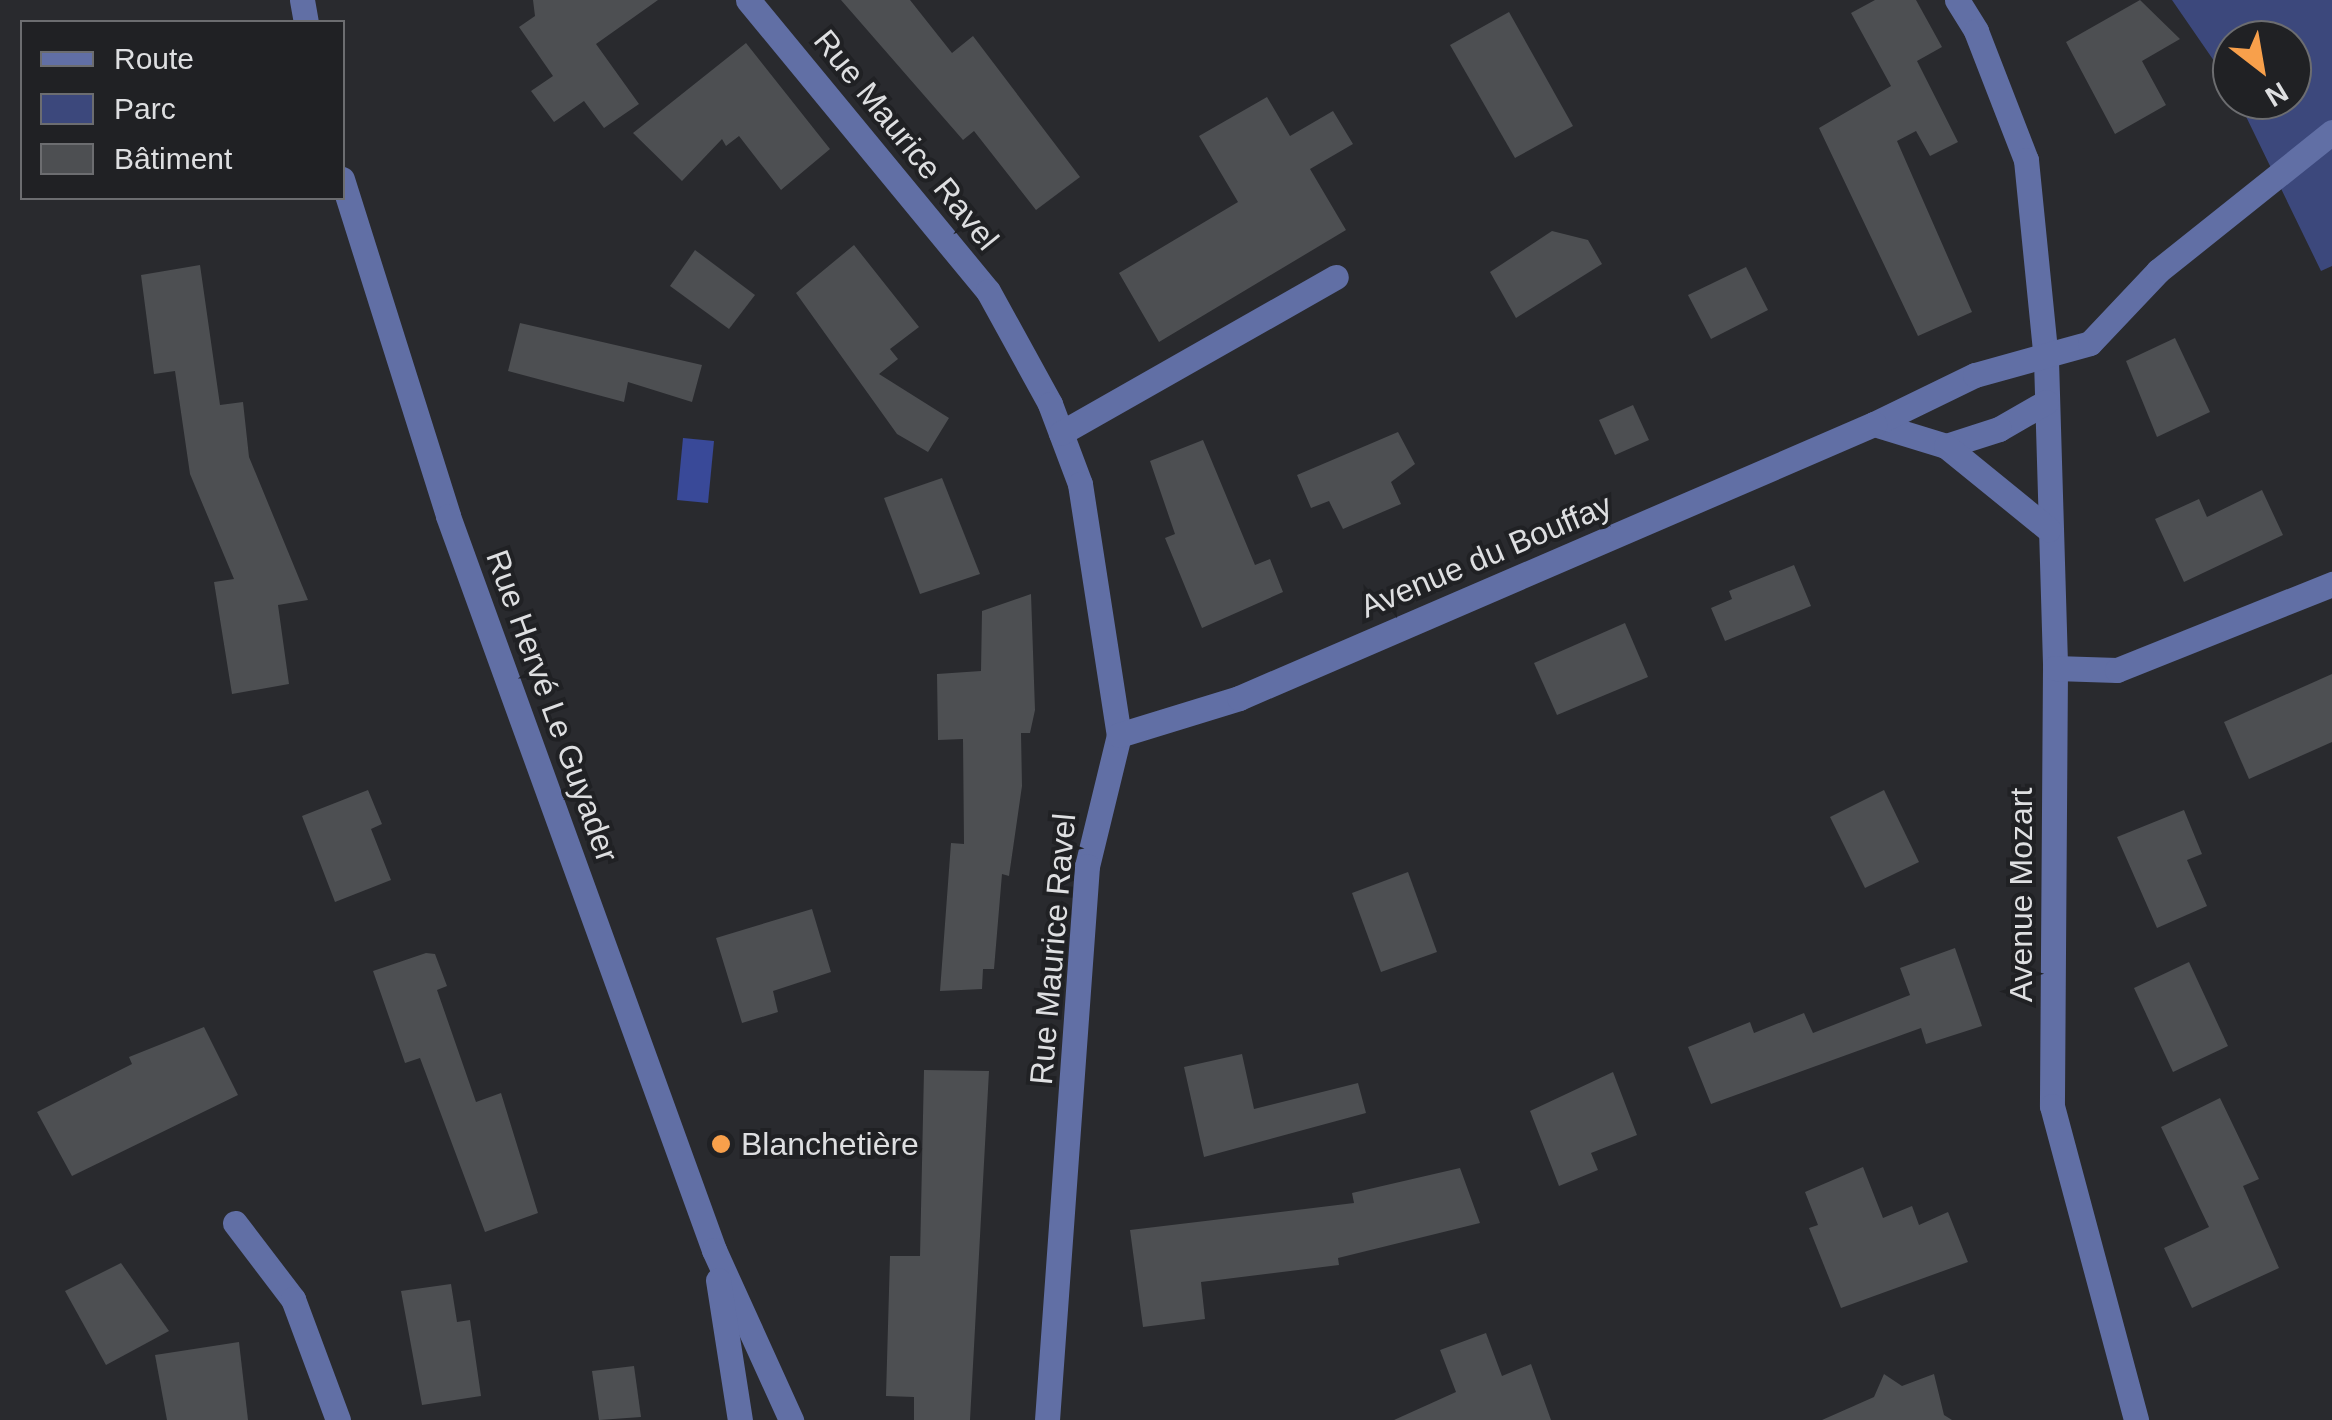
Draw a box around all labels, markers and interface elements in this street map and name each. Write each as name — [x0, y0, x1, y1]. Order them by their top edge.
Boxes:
legend — [20, 20, 345, 200]
north arrow — [2212, 20, 2312, 120]
street label: Rue Maurice Ravel — [805, 22, 1007, 258]
text: Route — [114, 42, 194, 75]
text: N — [2260, 76, 2293, 113]
text: Parc — [114, 92, 176, 125]
text: Bâtiment — [114, 142, 232, 175]
street label: Avenue du Bouffay — [1355, 486, 1617, 626]
street label: Rue Hervé Le Guyader — [478, 545, 626, 867]
street label: Avenue Mozart — [2002, 788, 2040, 1002]
street label: Rue Maurice Ravel — [1022, 812, 1084, 1086]
place label: Blanchetière — [741, 1125, 919, 1163]
marker: Blanchetière — [710, 1133, 732, 1155]

